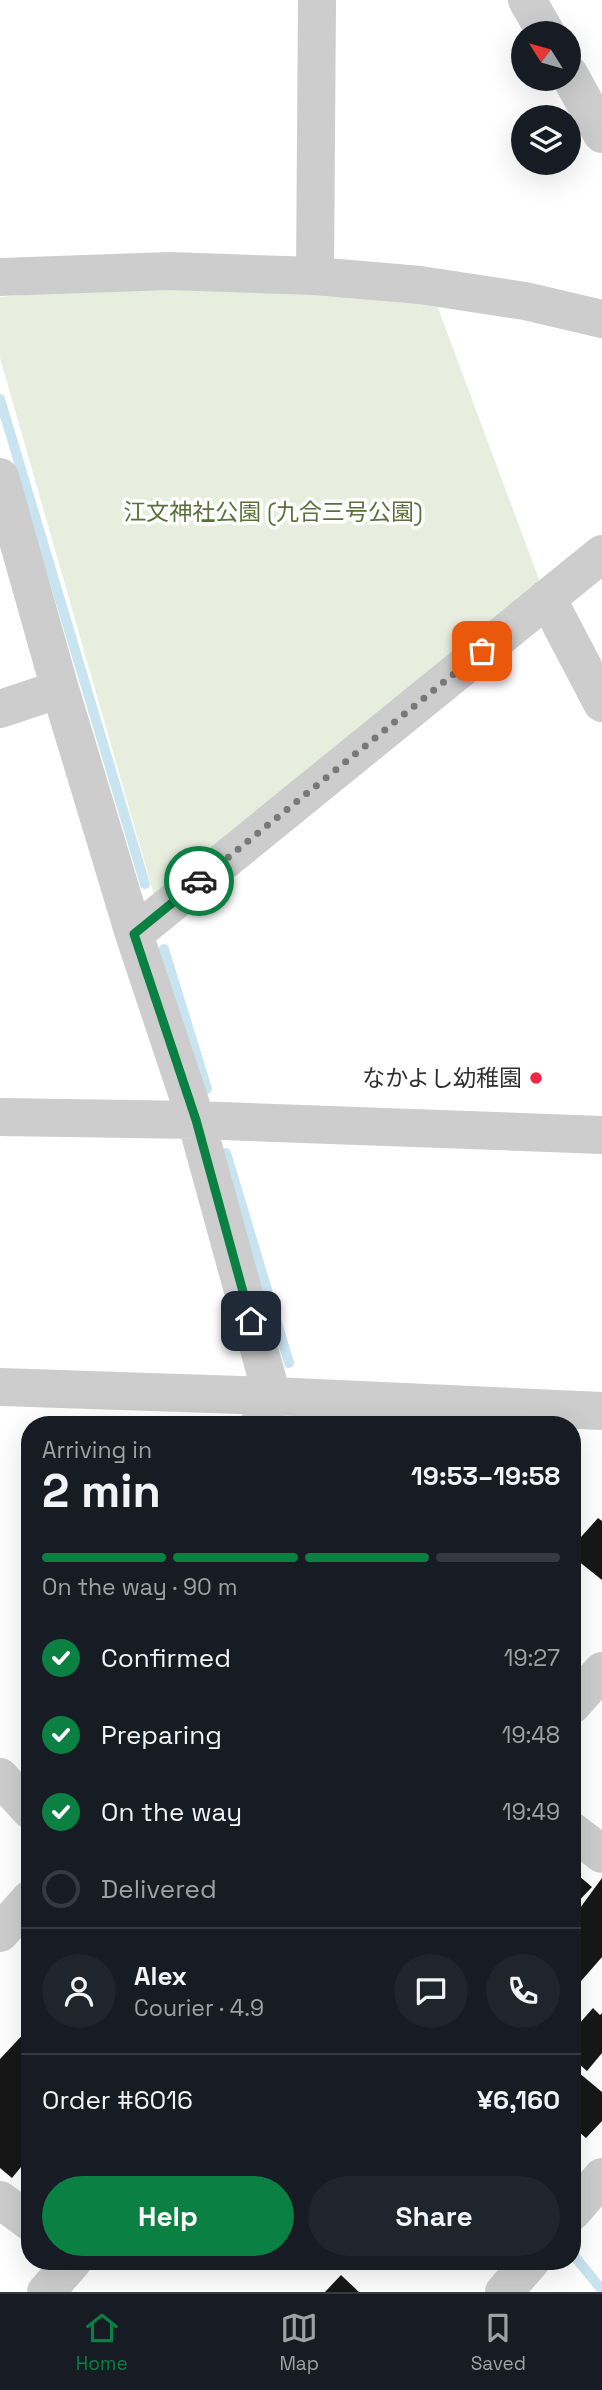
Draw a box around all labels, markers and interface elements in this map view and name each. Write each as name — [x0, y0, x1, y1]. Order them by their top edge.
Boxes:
north arrow — [511, 21, 581, 91]
map controls — [511, 21, 581, 175]
button: layers — [511, 105, 581, 175]
park label: 江文神社公園 (九合三号公園) — [123, 497, 423, 527]
pin — [452, 621, 512, 681]
icon: bag — [463, 632, 501, 670]
courier — [164, 846, 234, 916]
icon: car — [180, 862, 218, 900]
place label: なかよし幼稚園 — [362, 1063, 522, 1093]
marker: なかよし幼稚園 — [528, 1070, 544, 1086]
pin — [221, 1291, 281, 1351]
icon: home — [232, 1302, 270, 1340]
text: Arriving in — [42, 1435, 152, 1465]
text: 19:53–19:58 — [411, 1459, 560, 1493]
text: 2 min — [42, 1462, 161, 1520]
text: On the way · 90 m — [42, 1572, 237, 1602]
icon: check — [42, 1639, 80, 1677]
text: Confirmed — [101, 1641, 231, 1675]
text: 19:27 — [504, 1643, 560, 1673]
icon: check — [42, 1716, 80, 1754]
text: Preparing — [101, 1718, 222, 1752]
text: 19:48 — [502, 1720, 560, 1750]
icon: check — [42, 1793, 80, 1831]
text: On the way — [101, 1795, 242, 1829]
text: 19:49 — [502, 1797, 560, 1827]
text: Delivered — [101, 1872, 217, 1906]
button: person — [42, 1954, 116, 2028]
button: chat — [394, 1954, 468, 2028]
button: phone — [486, 1954, 560, 2028]
text: Alex — [134, 1959, 187, 1993]
text: Courier · 4.9 — [134, 1993, 264, 2023]
text: Order #6016 — [42, 2083, 193, 2117]
text: ¥6,160 — [477, 2083, 560, 2117]
button: Help — [42, 2176, 294, 2256]
button: Share — [308, 2176, 560, 2256]
tab: Home — [76, 2309, 128, 2376]
tab: Map — [279, 2309, 319, 2376]
tab: Saved — [471, 2309, 526, 2376]

